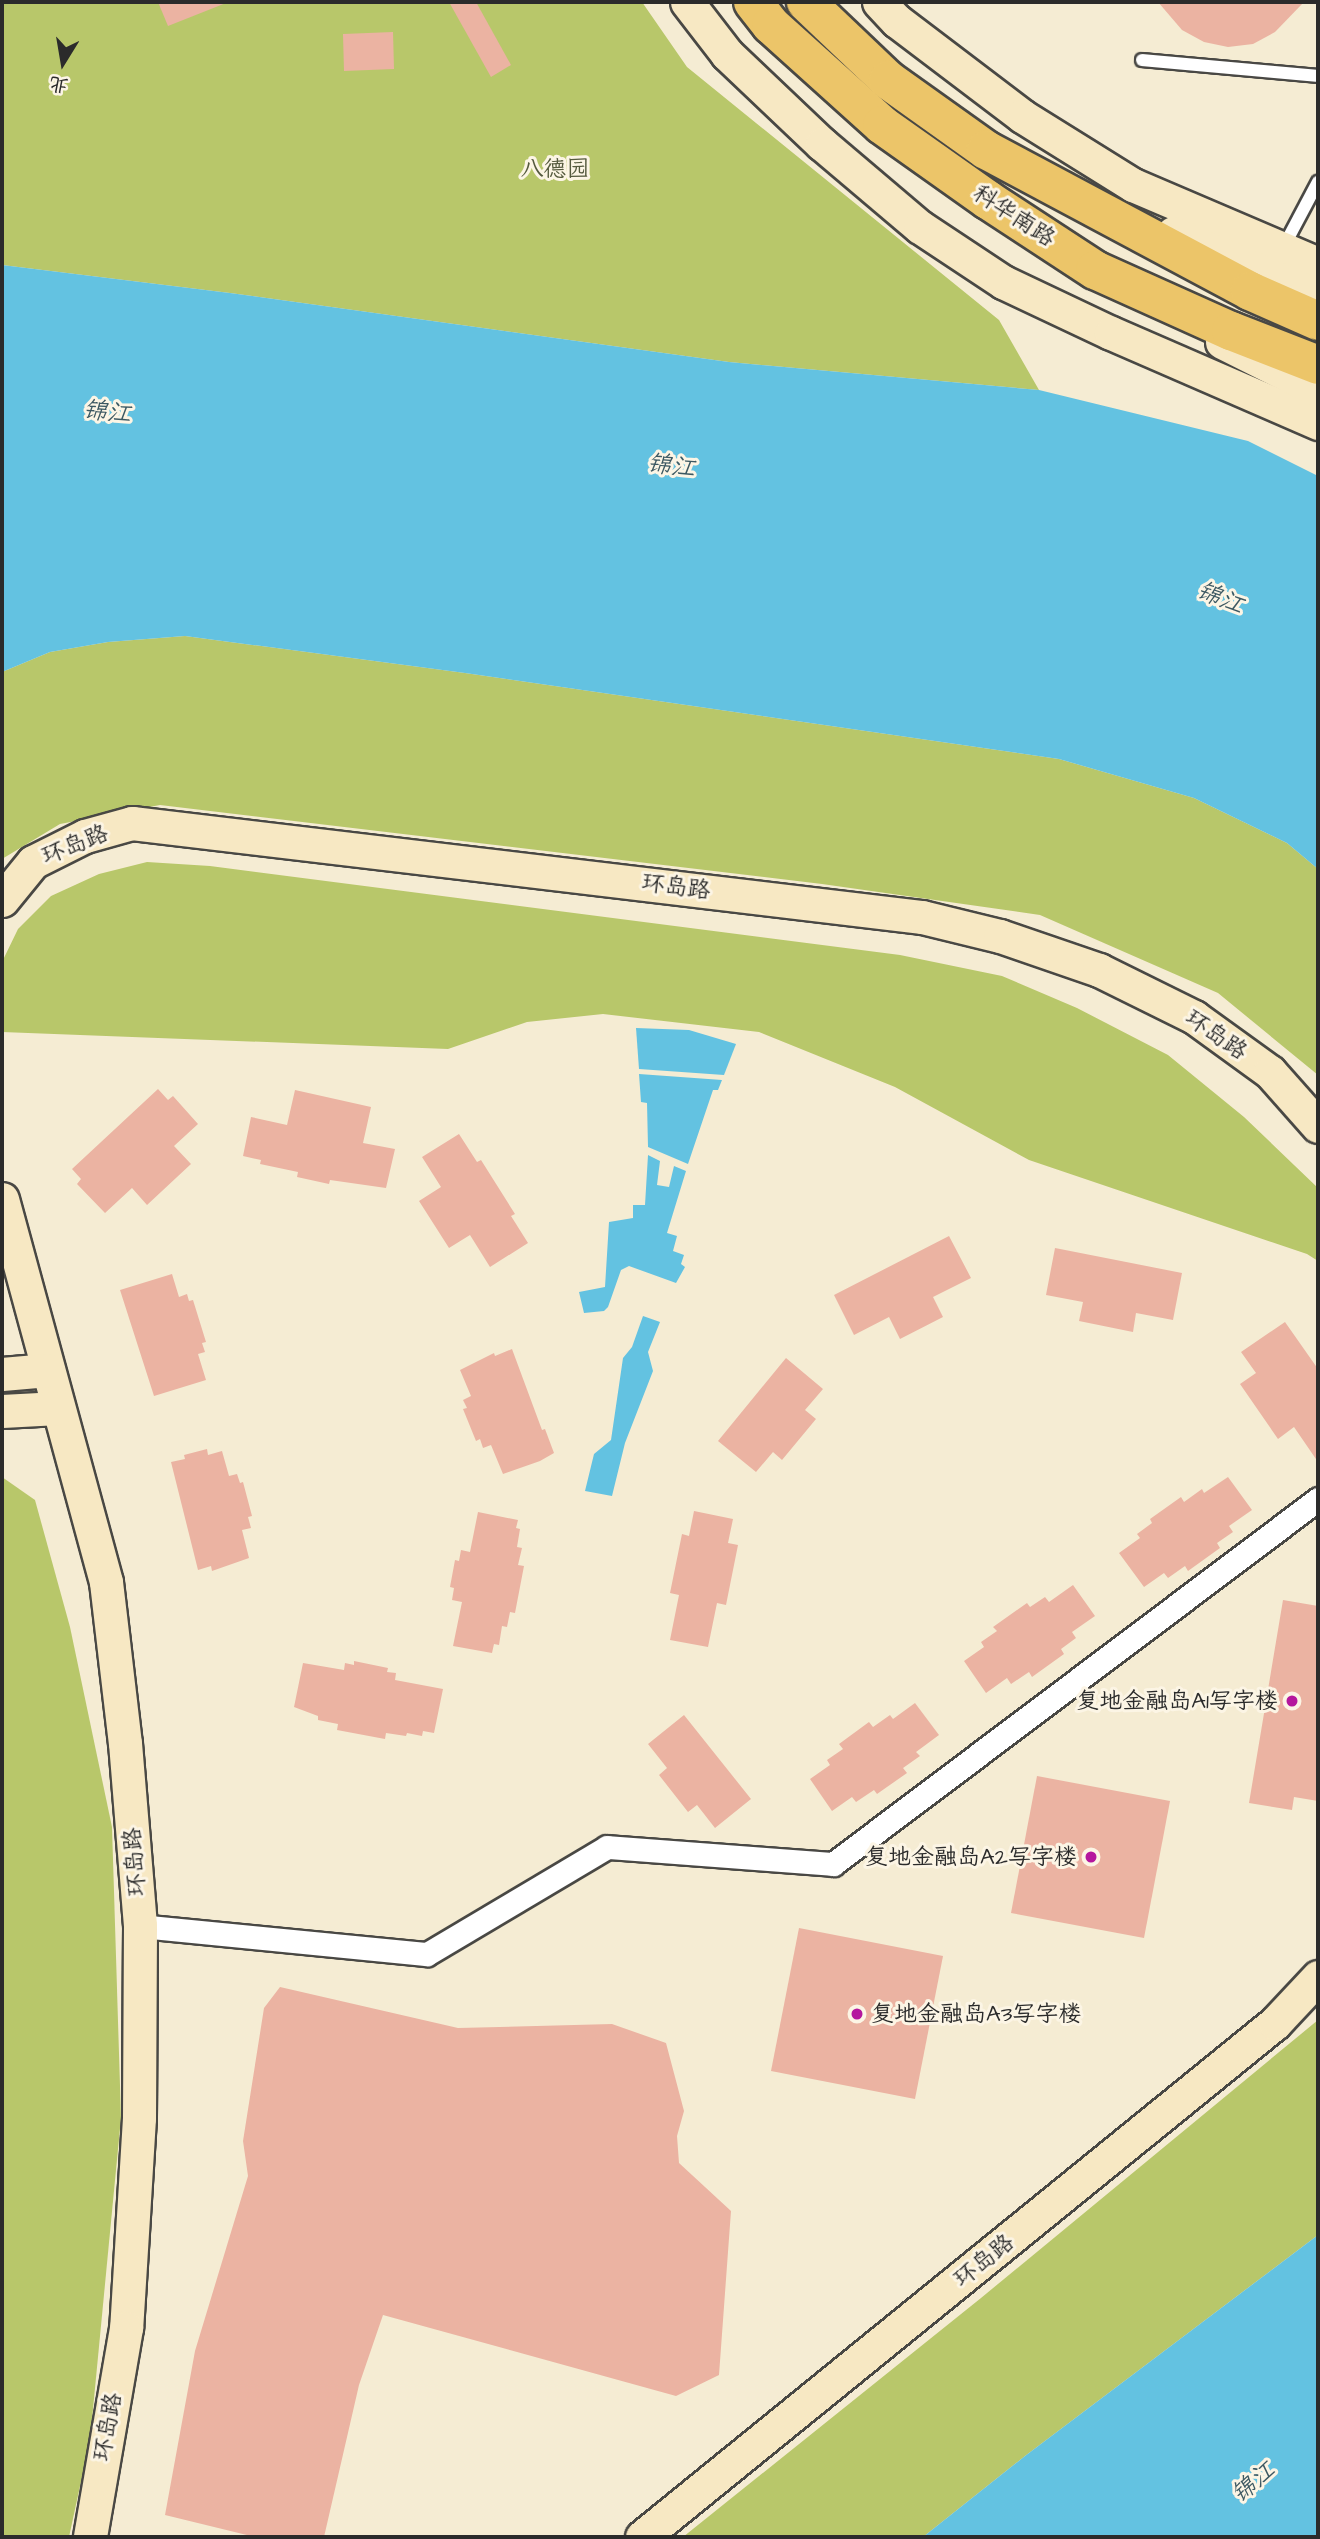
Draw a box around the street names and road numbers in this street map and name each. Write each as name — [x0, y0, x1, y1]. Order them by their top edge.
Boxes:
street label: 科华南路 — [968, 179, 1060, 253]
street label: 环岛路 — [38, 819, 112, 871]
street label: 环岛路 — [640, 869, 712, 905]
street label: 环岛路 — [1180, 1004, 1252, 1066]
street label: 环岛路 — [118, 1826, 152, 1898]
street label: 环岛路 — [949, 2229, 1019, 2293]
street label: 环岛路 — [88, 2391, 128, 2463]

